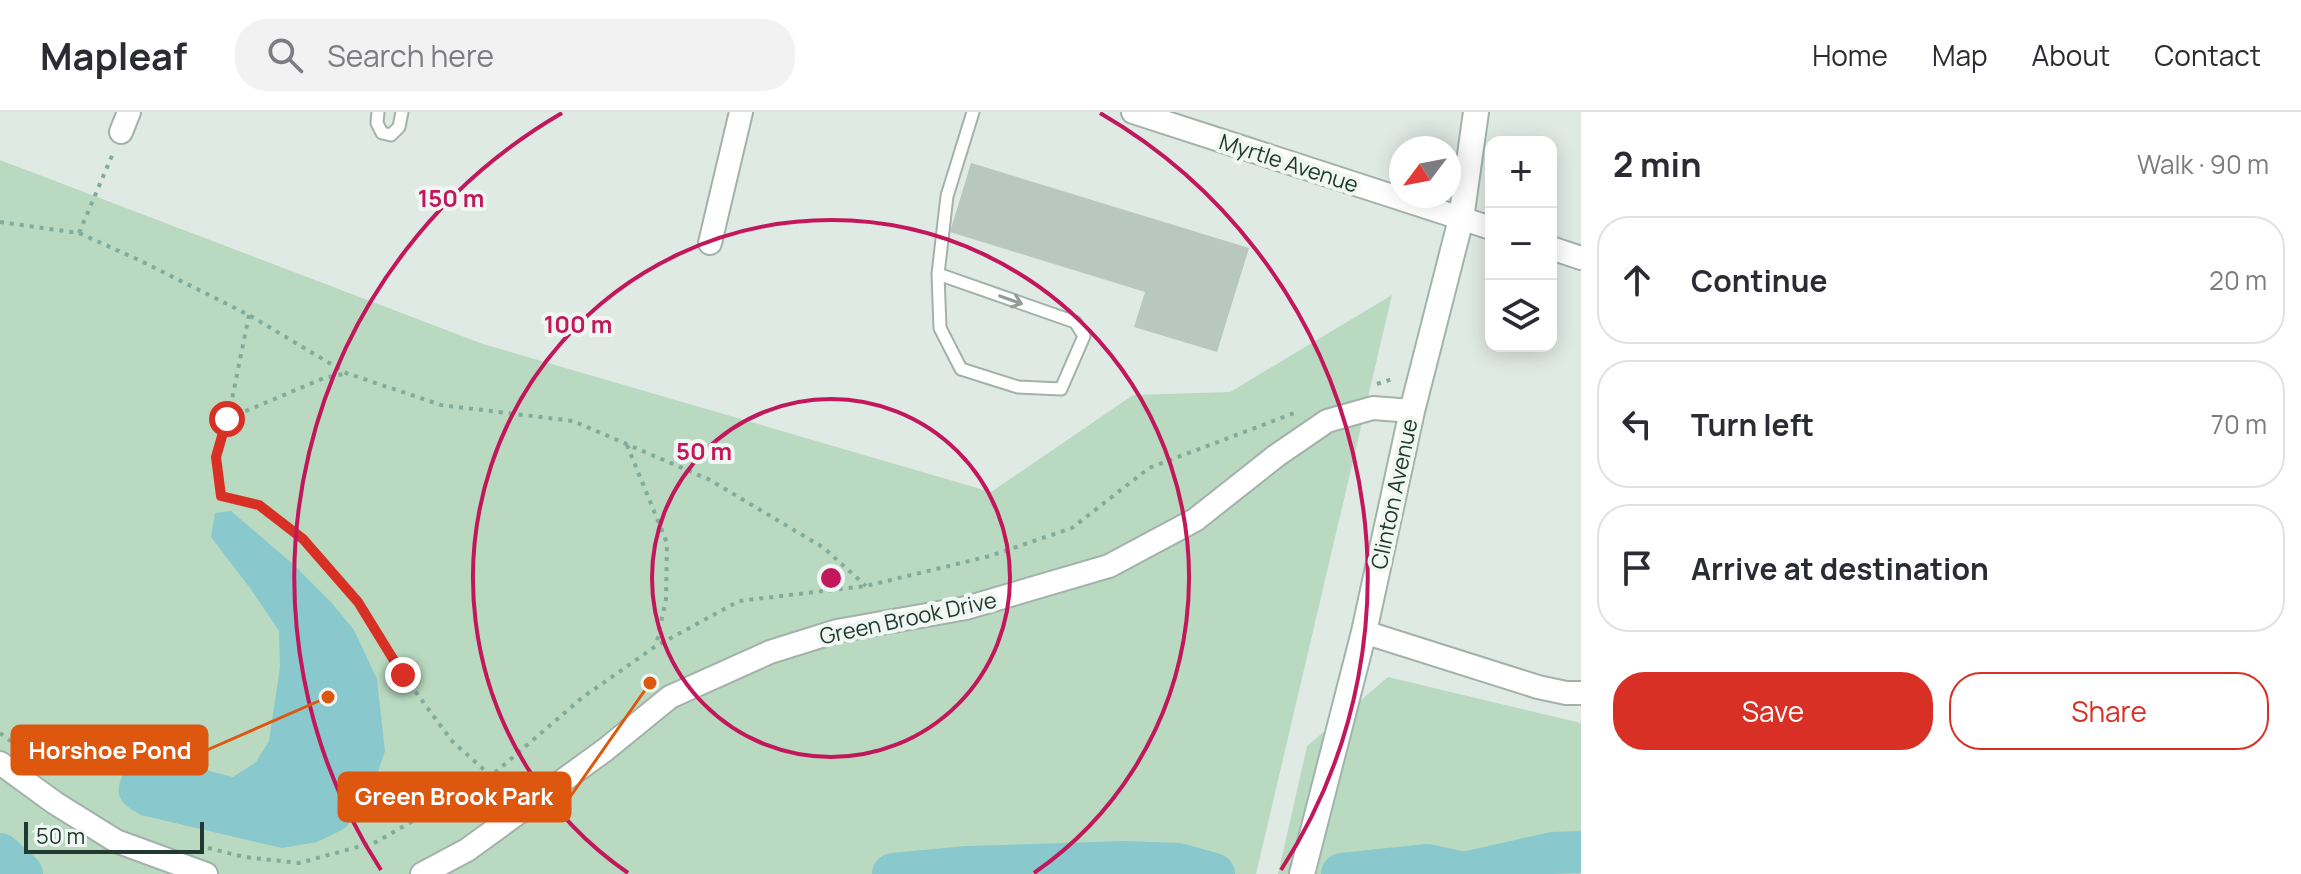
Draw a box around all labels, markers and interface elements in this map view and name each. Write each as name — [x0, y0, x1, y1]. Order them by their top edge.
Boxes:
search box — [235, 19, 795, 91]
text: Mapleaf — [40, 29, 187, 81]
icon: search — [263, 33, 307, 77]
text: Search here — [327, 35, 494, 76]
text: Home — [1812, 36, 1888, 74]
text: Map — [1932, 36, 1988, 74]
text: About — [2032, 36, 2110, 74]
text: Contact — [2154, 36, 2261, 74]
street label: Myrtle Avenue — [1216, 126, 1363, 200]
north arrow — [1389, 136, 1461, 208]
map controls — [1485, 136, 1557, 352]
button: + — [1485, 136, 1557, 208]
text: 2 min — [1613, 141, 1701, 187]
text: Walk · 90 m — [2137, 146, 2269, 182]
text: 150 m — [418, 181, 484, 214]
button: − — [1485, 208, 1557, 280]
icon: ahead — [1615, 258, 1659, 302]
text: Continue — [1691, 260, 1827, 301]
text: 20 m — [2209, 262, 2267, 298]
button: layers — [1485, 280, 1557, 352]
one-way arrow — [998, 294, 1023, 308]
text: 100 m — [544, 307, 612, 340]
route start — [209, 401, 245, 437]
icon: left — [1615, 402, 1659, 446]
text: Turn left — [1691, 404, 1814, 445]
text: 70 m — [2211, 406, 2267, 442]
street label: Clinton Avenue — [1363, 416, 1425, 572]
text: 50 m — [676, 434, 732, 467]
icon: arrive — [1615, 546, 1659, 590]
text: Arrive at destination — [1691, 548, 1989, 589]
centre of rings — [817, 564, 845, 592]
street label: Green Brook Drive — [817, 585, 999, 651]
route end — [385, 657, 421, 693]
button: Save — [1613, 672, 1933, 750]
button: Share — [1949, 672, 2269, 750]
callout: Horshoe Pond — [12, 726, 207, 774]
text: Horshoe Pond — [29, 733, 191, 766]
callout: Green Brook Park — [339, 773, 570, 821]
text: Green Brook Park — [355, 779, 554, 812]
scale bar — [24, 818, 204, 854]
text: 50 m — [36, 821, 85, 851]

